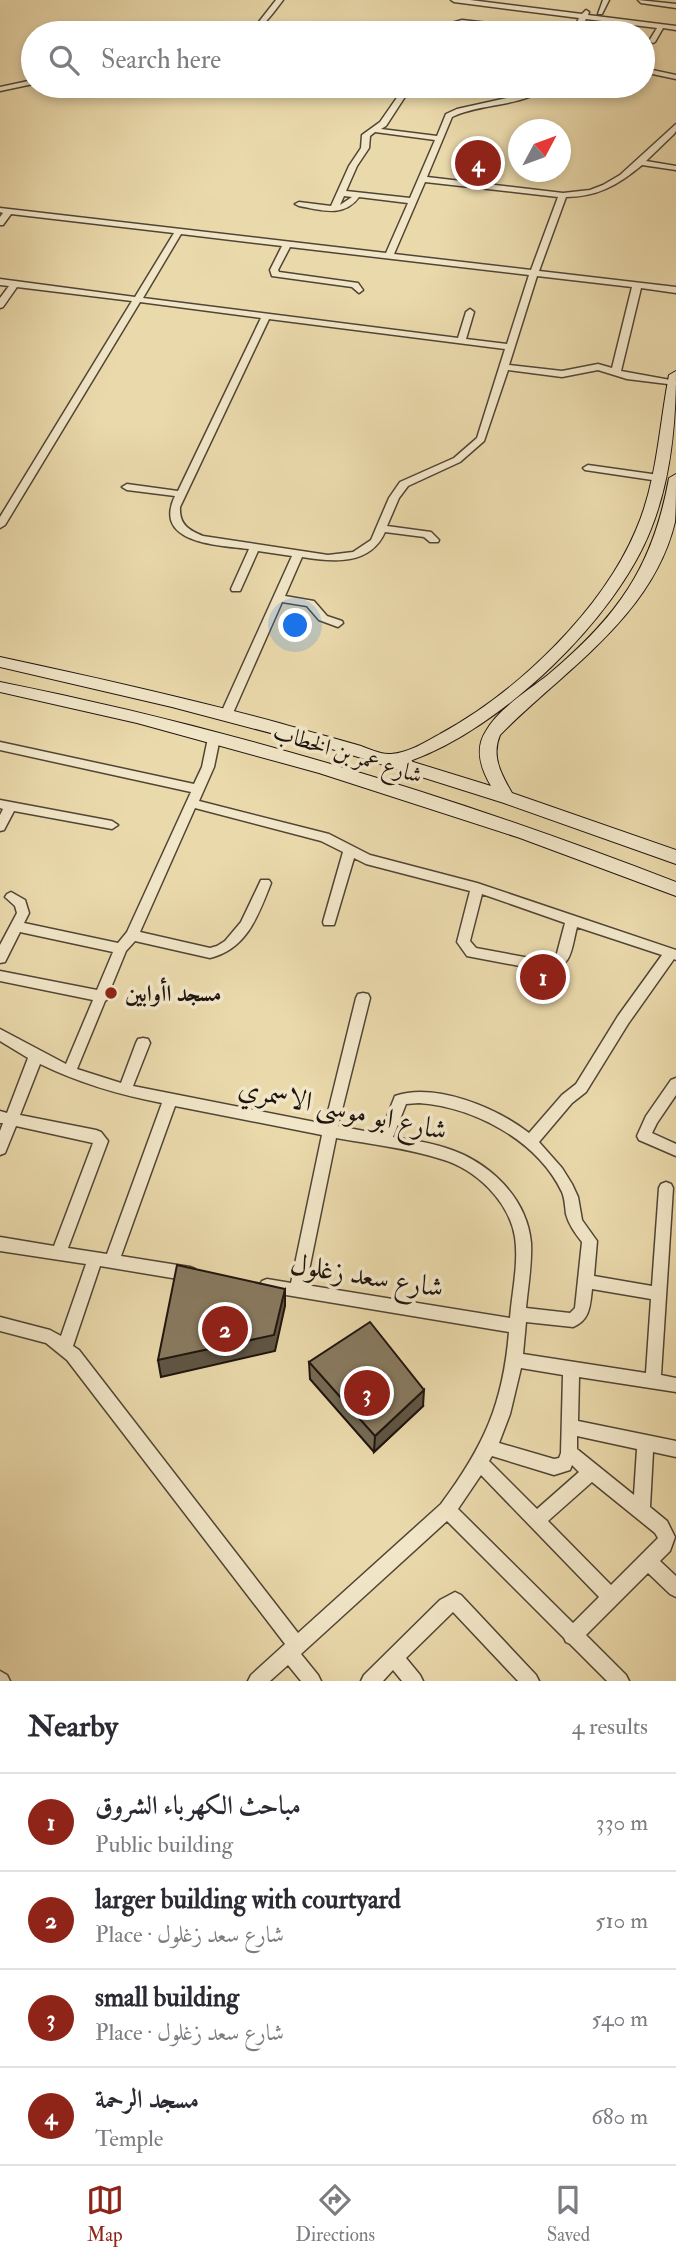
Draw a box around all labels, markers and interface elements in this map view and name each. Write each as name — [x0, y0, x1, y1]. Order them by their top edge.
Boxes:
search box — [21, 21, 655, 98]
icon: search — [45, 41, 83, 79]
text: Search here — [101, 44, 221, 76]
north arrow — [508, 119, 571, 182]
pin: 4 — [455, 137, 501, 189]
your location — [278, 608, 312, 642]
street label: شارع عمر بن الخطاب — [268, 717, 426, 795]
pin: 1 — [520, 951, 566, 1003]
place label: مسجد اأوابين — [125, 977, 221, 1008]
marker: مسجد اأوابين — [103, 985, 119, 1001]
street label: شارع ابو موسى الاسمري — [234, 1070, 450, 1154]
street label: شارع سعد زغلول — [287, 1247, 446, 1311]
pin: 2 — [202, 1303, 248, 1355]
pin: 3 — [344, 1367, 390, 1419]
text: Nearby — [28, 1708, 118, 1745]
text: 4 results — [572, 1712, 648, 1741]
text: مباحث الكهرباء الشروق — [95, 1790, 301, 1822]
text: 1 — [47, 1808, 55, 1837]
text: 330 m — [596, 1808, 648, 1837]
text: Public building — [95, 1830, 233, 1859]
text: larger building with courtyard — [95, 1884, 401, 1916]
text: 2 — [45, 1906, 57, 1935]
text: 510 m — [595, 1906, 648, 1935]
text: Place · شارع سعد زغلول — [95, 1920, 284, 1949]
text: small building — [95, 1982, 239, 2014]
text: 3 — [47, 2004, 55, 2033]
text: 540 m — [592, 2004, 648, 2033]
text: Place · شارع سعد زغلول — [95, 2018, 284, 2047]
text: مسجد الرحمة — [95, 2084, 199, 2116]
text: 4 — [45, 2102, 57, 2131]
text: 680 m — [591, 2102, 648, 2131]
text: Temple — [95, 2124, 163, 2153]
tab: Map — [86, 2181, 124, 2247]
tab: Directions — [295, 2181, 375, 2247]
tab: Saved — [547, 2181, 590, 2247]

